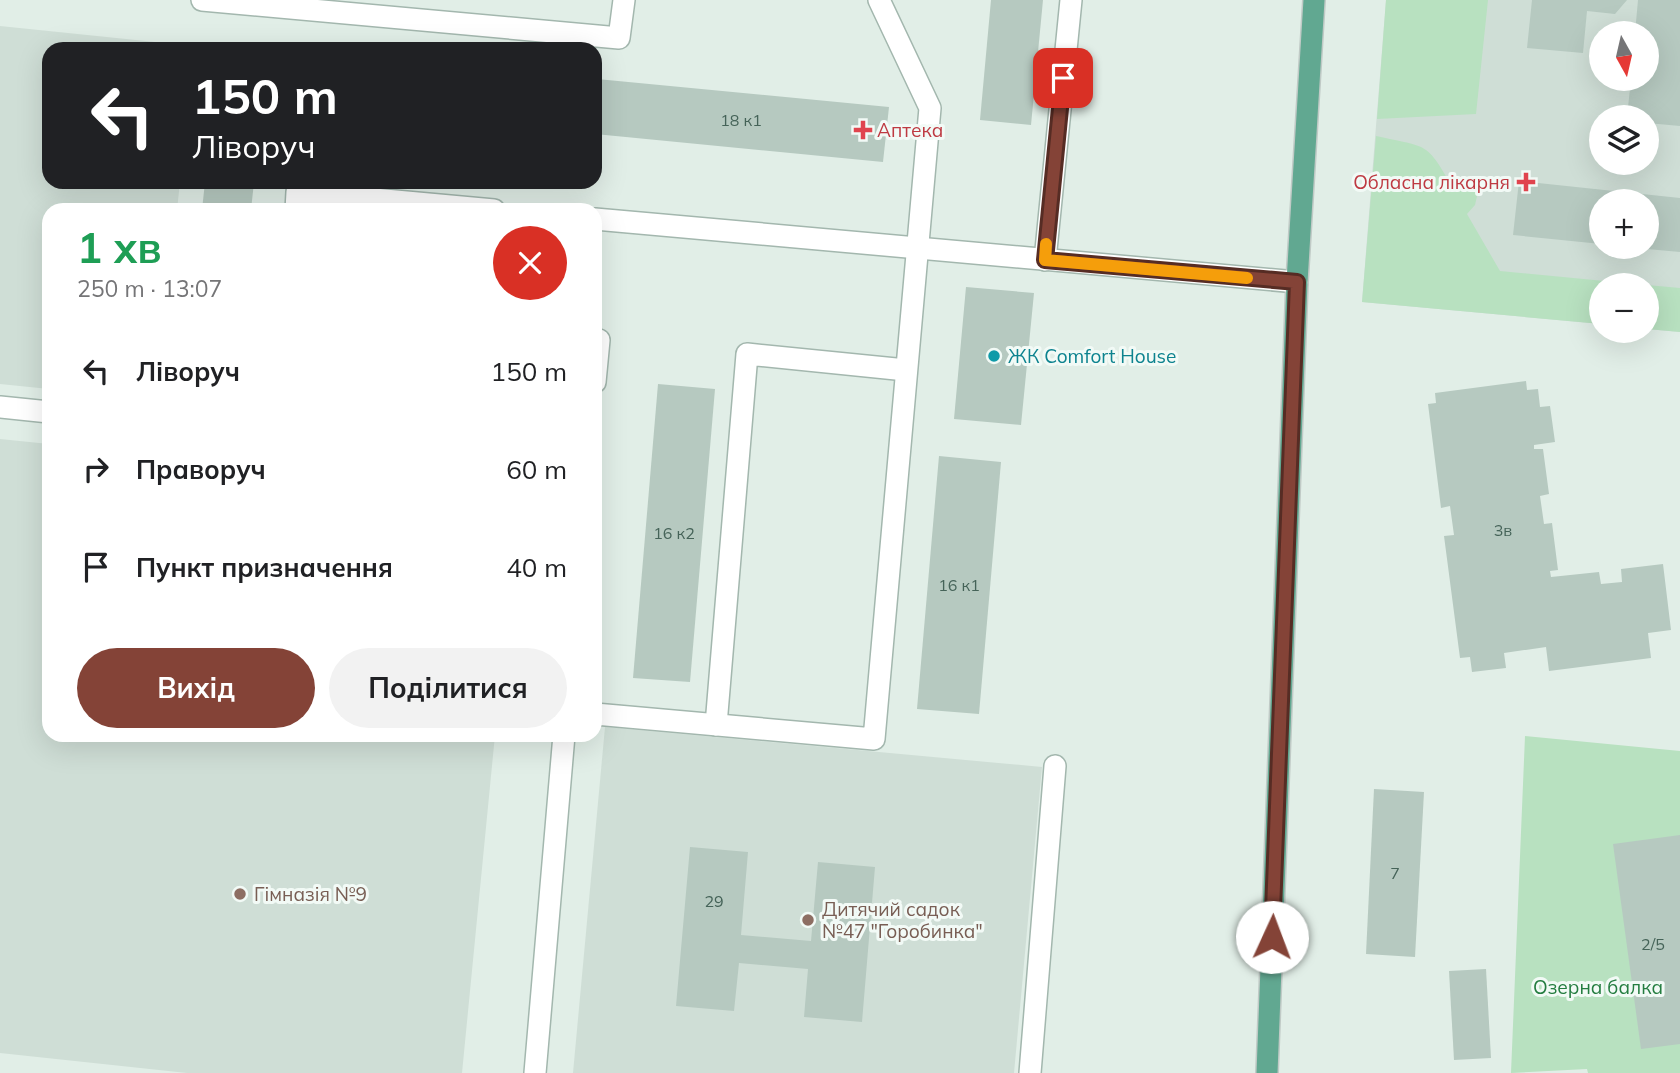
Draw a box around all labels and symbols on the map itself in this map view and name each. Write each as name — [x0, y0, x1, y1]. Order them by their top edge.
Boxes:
north arrow — [1589, 21, 1659, 91]
pin — [1033, 48, 1093, 108]
house number: 18 к1 — [720, 110, 762, 130]
place label: Аптека — [877, 118, 943, 142]
marker: Аптека — [855, 122, 871, 138]
place label: Обласна лікарня — [1353, 170, 1510, 194]
marker: Обласна лікарня — [1516, 172, 1536, 192]
place label: ЖК Comfort House — [1008, 344, 1176, 368]
marker: ЖК Comfort House — [986, 348, 1002, 364]
house number: 3в — [1494, 520, 1512, 540]
house number: 16 к2 — [653, 523, 695, 543]
house number: 16 к1 — [938, 575, 980, 595]
house number: 7 — [1390, 863, 1400, 883]
place label: Гімназія №9 — [254, 882, 367, 906]
marker: Гімназія №9 — [232, 886, 248, 902]
house number: 29 — [704, 891, 724, 911]
place label: Дитячий садок №47 "Горобинка" — [822, 897, 983, 943]
position arrow — [1235, 900, 1309, 974]
marker: Дитячий садок №47 "Горобинка" — [800, 912, 816, 928]
house number: 2/5 — [1641, 934, 1665, 954]
park label: Озерна балка — [1533, 975, 1663, 999]

